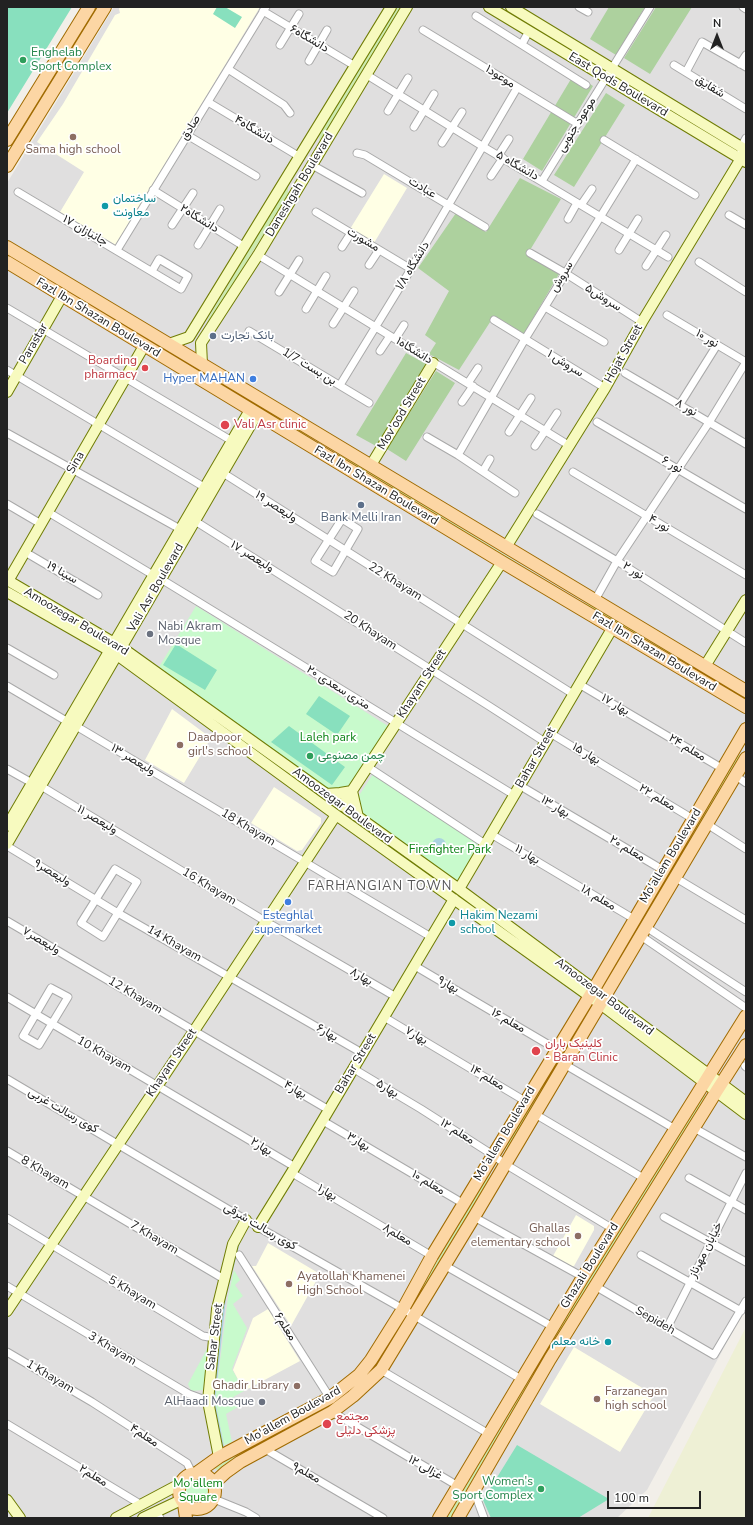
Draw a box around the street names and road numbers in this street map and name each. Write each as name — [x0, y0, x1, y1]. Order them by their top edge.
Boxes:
street label: دانشگاه۶ — [287, 22, 331, 56]
street label: East Qods Boulevard — [566, 50, 670, 120]
street label: موعود۱ — [482, 62, 518, 92]
street label: شقایق — [693, 73, 727, 101]
street label: موعود جنوبی — [554, 95, 600, 155]
street label: صادق — [178, 113, 204, 143]
street label: دانشگاه۴ — [232, 113, 276, 147]
street label: Daneshgah Boulevard — [263, 130, 337, 240]
street label: دانشگاه ۵ — [493, 148, 541, 184]
street label: عبادت — [406, 174, 438, 202]
street label: دانشگاه۲ — [177, 201, 221, 237]
street label: جانبازان ۱۷ — [60, 212, 110, 250]
street label: مشورت — [344, 225, 382, 255]
street label: دانشگاه ۱/۸ — [393, 239, 433, 293]
street label: سروش — [547, 259, 577, 295]
street label: Fazl Ibn Shazan Boulevard — [33, 275, 163, 361]
street label: سروش۵ — [582, 281, 624, 315]
street label: Parastar — [17, 321, 51, 367]
street label: Hojat Street — [602, 322, 646, 386]
street label: نور ۱۰ — [693, 327, 721, 351]
street label: دانشگاه۱ — [393, 334, 435, 368]
street label: بن بست 1/7 — [279, 345, 339, 389]
street label: سروش ۱ — [544, 347, 586, 381]
street label: Mov'ood Street — [375, 375, 429, 453]
street label: نور ۸ — [672, 396, 700, 420]
street label: Fazl Ibn Shazan Boulevard — [311, 443, 441, 529]
street label: Sina — [64, 449, 88, 477]
street label: نور ۶ — [659, 453, 685, 477]
street label: ولیعصر ۱۹ — [252, 488, 300, 526]
street label: نور ۴ — [646, 512, 672, 536]
street label: ولیعصر ۱۷ — [228, 538, 276, 576]
street label: Vali Asr Boulevard — [125, 541, 187, 635]
street label: سینا ۱۹ — [44, 558, 80, 588]
street label: نور ۲ — [620, 559, 646, 583]
street label: 22 Khayam — [365, 560, 425, 604]
street label: Amoozegar Boulevard — [21, 585, 131, 659]
street label: 20 Khayam — [341, 608, 399, 654]
street label: Fazl Ibn Shazan Boulevard — [589, 609, 719, 695]
street label: Khayam Street — [394, 647, 450, 721]
street label: ۲۰ متری سعدی — [303, 663, 373, 713]
street label: بهار ۱۷ — [598, 691, 632, 719]
street label: Bahar Street — [513, 725, 559, 791]
street label: معلم ۲۴ — [666, 731, 708, 765]
street label: بهار ۱۵ — [569, 740, 603, 768]
street label: ولیعصر ۱۳ — [108, 741, 158, 779]
street label: Amoozegar Boulevard — [289, 765, 395, 847]
street label: معلم ۲۲ — [636, 781, 678, 815]
street label: بهار ۱۳ — [538, 793, 572, 821]
street label: ولیعصر ۱۱ — [74, 802, 120, 838]
street label: 18 Khayam — [218, 806, 278, 850]
street label: Mo'allem Boulevard — [637, 806, 705, 906]
street label: معلم ۲۰ — [607, 833, 647, 865]
street label: بهار ۱۱ — [512, 842, 542, 868]
street label: ولیعصر۹ — [31, 856, 73, 890]
street label: 16 Khayam — [179, 865, 239, 909]
street label: معلم ۱۸ — [578, 882, 618, 914]
street label: 14 Khayam — [144, 923, 204, 965]
street label: ولیعصر۷ — [19, 924, 63, 958]
street label: Amoozegar Boulevard — [552, 955, 656, 1039]
street label: بهار۸ — [347, 965, 375, 989]
street label: بهار۹ — [435, 973, 461, 997]
street label: 12 Khayam — [105, 974, 165, 1018]
street label: معلم ۱۶ — [488, 1005, 528, 1037]
street label: بهار۶ — [314, 1021, 340, 1045]
street label: بهار۷ — [402, 1024, 430, 1048]
street label: Khayam Street — [144, 1026, 200, 1100]
street label: Bahar Street — [332, 1031, 380, 1097]
street label: 10 Khayam — [74, 1034, 134, 1076]
street label: معلم ۱۴ — [467, 1062, 507, 1094]
street label: بهار۵ — [373, 1077, 401, 1101]
street label: بهار۴ — [281, 1078, 309, 1102]
street label: Mo'allem Boulevard — [471, 1084, 539, 1184]
street label: کوی رسالت غربی — [25, 1085, 101, 1137]
street label: معلم ۱۲ — [437, 1116, 477, 1148]
street label: بهار۳ — [344, 1129, 372, 1155]
street label: بهار۲ — [247, 1135, 275, 1159]
street label: 8 Khayam — [18, 1153, 72, 1193]
street label: معلم ۱۰ — [409, 1167, 447, 1199]
street label: بهار۱ — [315, 1182, 339, 1204]
street label: کوی رسالت شرقی — [221, 1200, 299, 1254]
street label: 7 Khayam — [127, 1218, 181, 1258]
street label: خیابان مهرناز — [686, 1220, 726, 1280]
street label: معلم۸ — [380, 1221, 414, 1249]
street label: Ghazali Boulevard — [558, 1221, 622, 1311]
street label: 5 Khayam — [105, 1273, 159, 1313]
street label: Sahar Street — [204, 1303, 226, 1371]
street label: Sepideh — [632, 1304, 678, 1338]
street label: معلم۶ — [271, 1310, 299, 1344]
street label: 3 Khayam — [85, 1329, 139, 1369]
street label: 1 Khayam — [23, 1357, 77, 1397]
street label: Mo'allem Boulevard — [242, 1384, 344, 1448]
street label: معلم۴ — [127, 1421, 161, 1451]
street label: غزالی ۱۲ — [405, 1453, 445, 1483]
street label: معلم۹ — [289, 1459, 323, 1487]
street label: معلم۲ — [76, 1462, 110, 1490]

